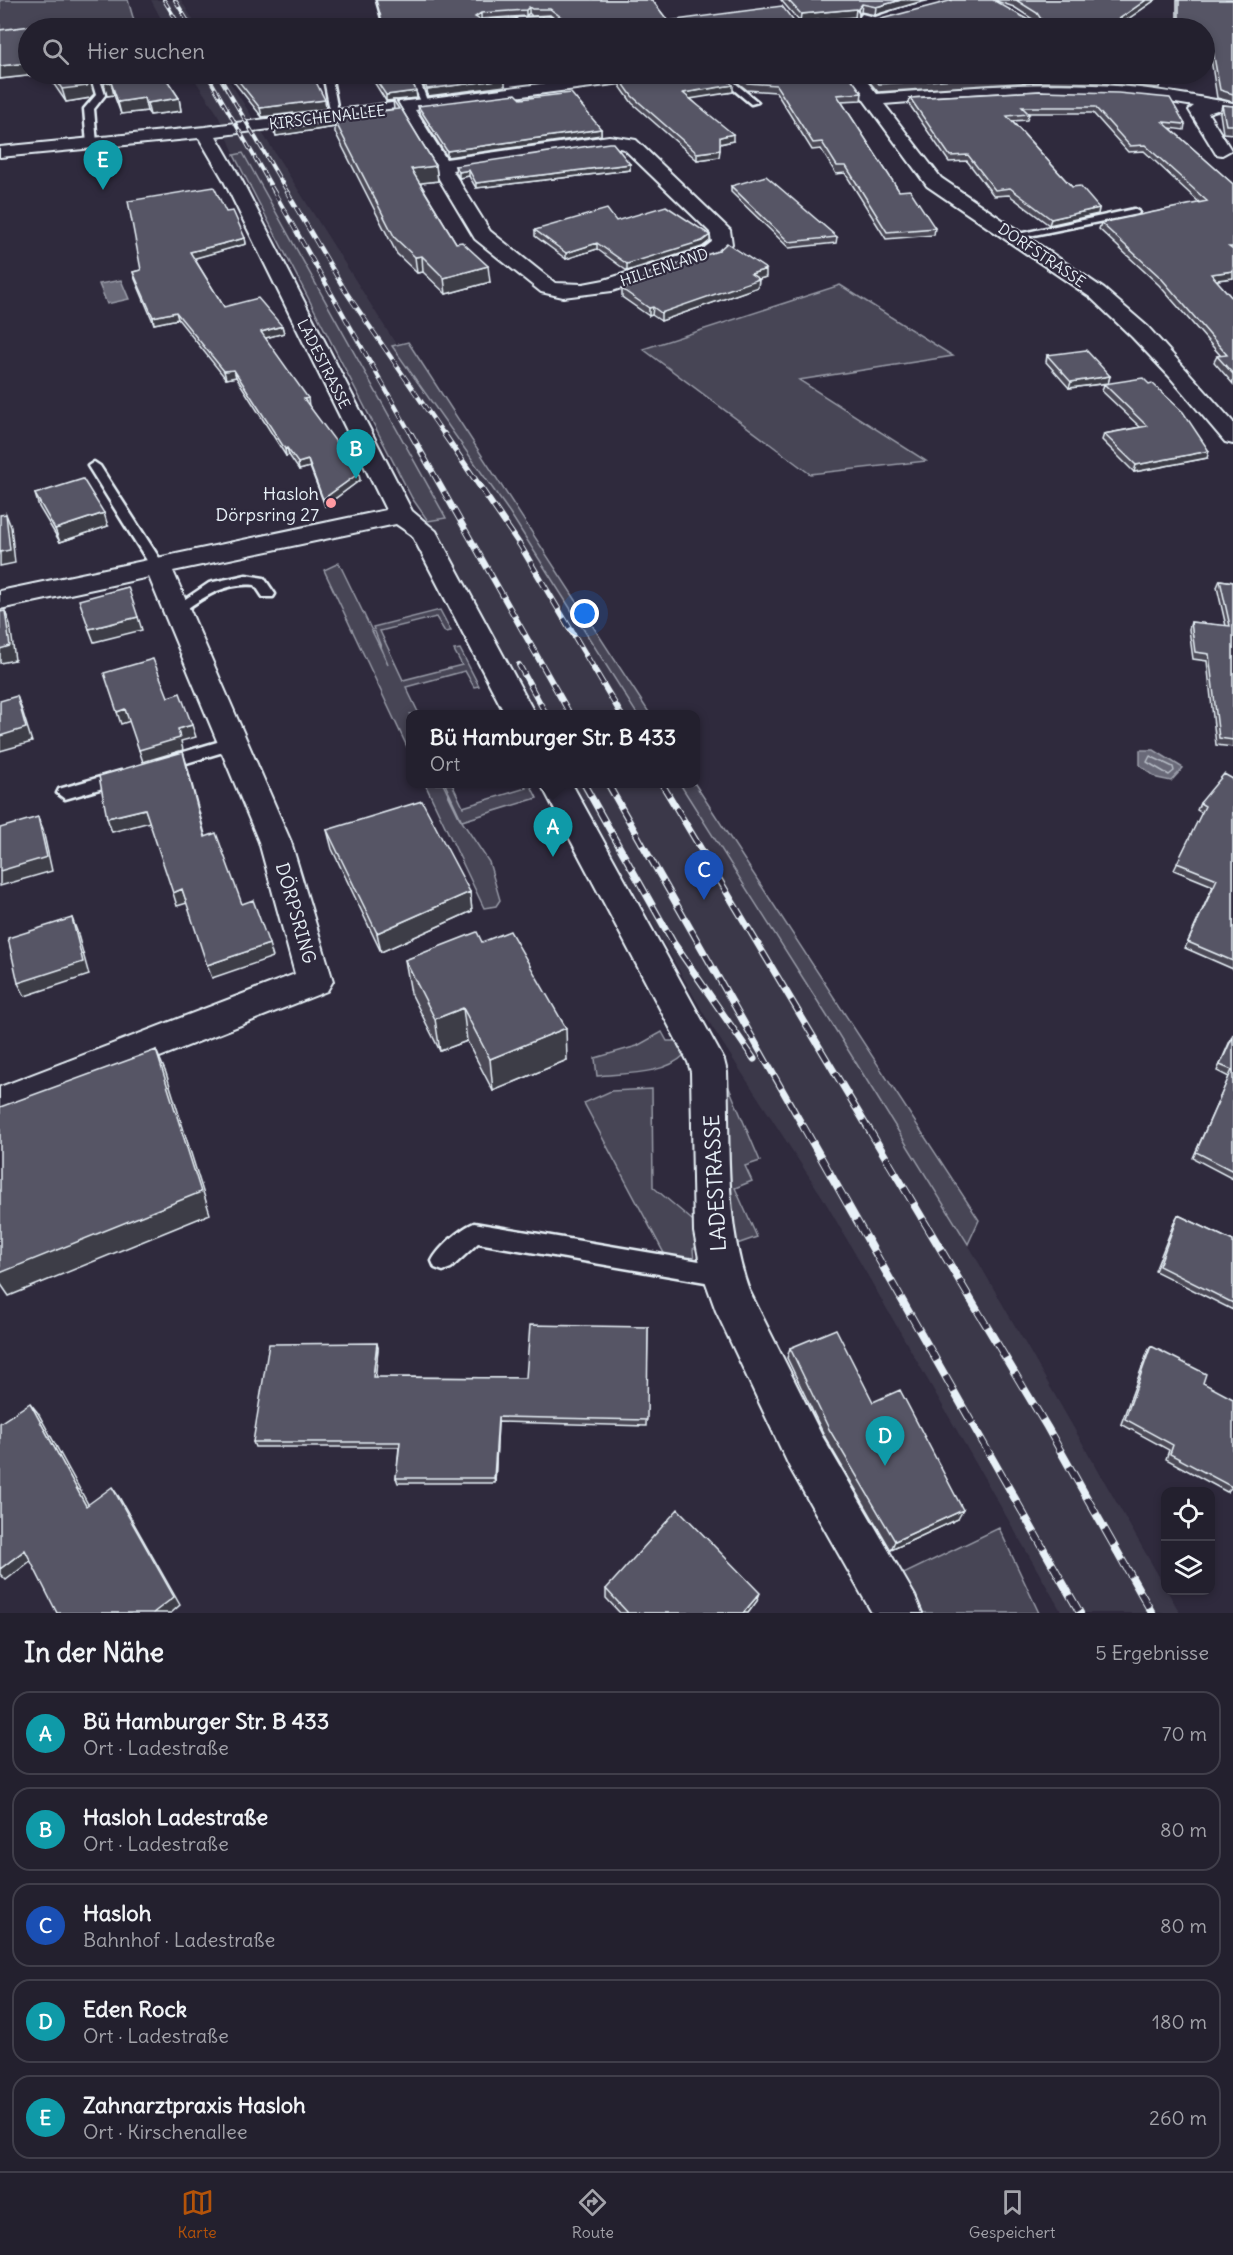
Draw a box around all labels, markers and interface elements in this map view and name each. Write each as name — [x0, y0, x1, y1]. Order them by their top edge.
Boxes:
search box — [18, 18, 1215, 84]
icon: search — [39, 35, 72, 68]
text: Hier suchen — [87, 37, 205, 65]
street label: KIRSCHENALLEE — [268, 100, 386, 134]
pin: E — [84, 140, 122, 190]
street label: DORFSTRASSE — [995, 219, 1089, 291]
street label: HILLENLAND — [618, 244, 710, 290]
street label: LADESTRASSE — [293, 316, 355, 412]
pin: B — [336, 430, 376, 479]
place label: Hasloh Dörpsring 27 — [216, 482, 319, 526]
marker: Hasloh Dörpsring 27 — [324, 496, 338, 510]
your location — [570, 599, 599, 628]
popup — [406, 710, 700, 788]
text: Bü Hamburger Str. B 433 — [430, 723, 676, 751]
text: Ort — [430, 751, 460, 776]
pin: A — [534, 808, 572, 857]
pin: C — [684, 850, 724, 900]
street label: DÖRPSRING — [271, 860, 321, 966]
street label: LADESTRASSE — [698, 1114, 732, 1252]
pin: D — [866, 1416, 904, 1466]
map controls — [1161, 1487, 1215, 1595]
button: locate — [1161, 1487, 1215, 1541]
button: layers — [1161, 1541, 1215, 1595]
text: In der Nähe — [24, 1636, 164, 1669]
text: 5 Ergebnisse — [1095, 1640, 1209, 1665]
text: Bü Hamburger Str. B 433 — [83, 1707, 329, 1735]
text: A — [39, 1721, 52, 1746]
text: 70 m — [1162, 1721, 1207, 1746]
text: Ort · Ladestraße — [83, 1735, 229, 1760]
text: Hasloh Ladestraße — [83, 1803, 268, 1831]
text: B — [39, 1817, 52, 1842]
text: 80 m — [1160, 1817, 1207, 1842]
text: Ort · Ladestraße — [83, 1831, 229, 1856]
text: Hasloh — [83, 1899, 151, 1927]
text: C — [39, 1913, 52, 1938]
text: 80 m — [1160, 1913, 1207, 1938]
text: Bahnhof · Ladestraße — [83, 1927, 275, 1952]
text: Eden Rock — [83, 1995, 187, 2023]
text: D — [38, 2009, 53, 2034]
text: 180 m — [1152, 2009, 1207, 2034]
text: Ort · Ladestraße — [83, 2023, 229, 2048]
text: Zahnarztpraxis Hasloh — [83, 2091, 306, 2119]
text: E — [40, 2105, 51, 2130]
text: 260 m — [1149, 2105, 1207, 2130]
text: Ort · Kirschenallee — [83, 2119, 247, 2144]
tab: Karte — [177, 2186, 217, 2242]
tab: Route — [572, 2186, 614, 2242]
tab: Gespeichert — [969, 2186, 1056, 2242]

